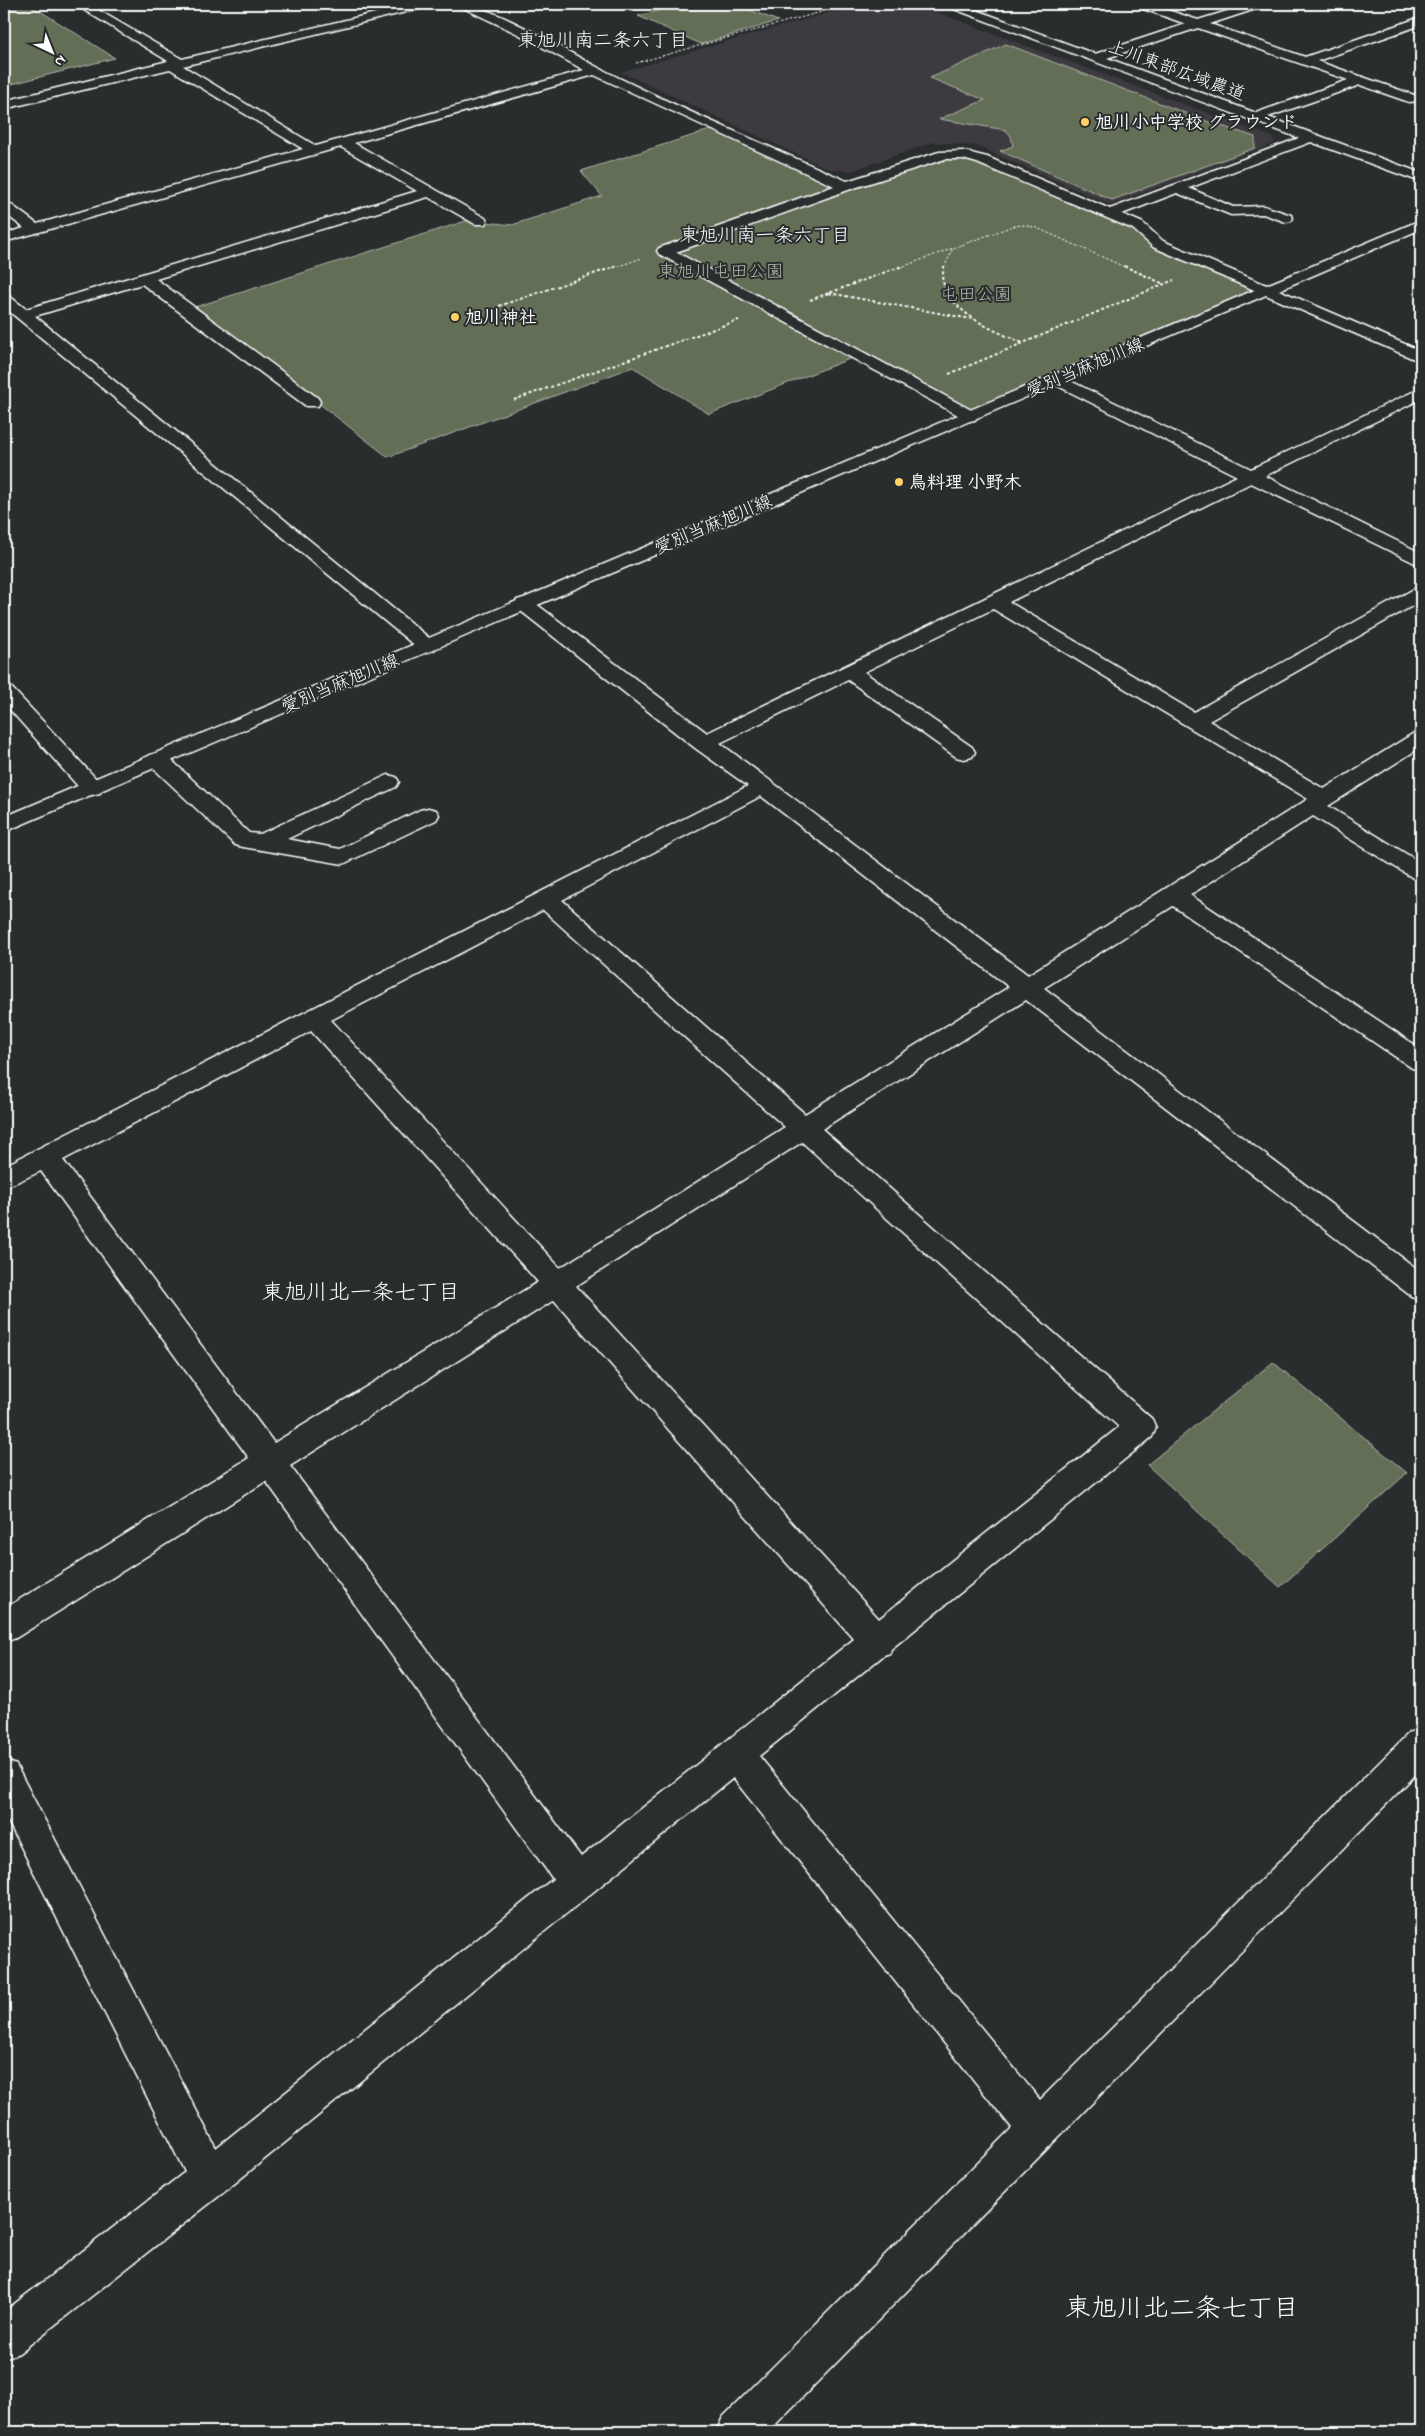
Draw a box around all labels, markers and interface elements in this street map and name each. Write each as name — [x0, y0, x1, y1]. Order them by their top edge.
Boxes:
north arrow — [28, 28, 78, 78]
district label: 東旭川南二条六丁目 — [517, 28, 689, 55]
street label: 上川東部広域農道 — [1104, 35, 1248, 109]
text: N — [49, 50, 70, 71]
place label: 旭川小中学校 グラウンド — [1095, 111, 1298, 137]
marker: 旭川小中学校 グラウンド — [1079, 116, 1091, 128]
district label: 東旭川南一条六丁目 — [679, 223, 851, 250]
park label: 東旭川屯田公園 — [658, 260, 784, 286]
park label: 屯田公園 — [940, 283, 1012, 309]
place label: 旭川神社 — [465, 306, 537, 332]
marker: 旭川神社 — [449, 311, 461, 323]
street label: 愛別当麻旭川線 — [1023, 332, 1149, 405]
place label: 鳥料理 小野木 — [909, 471, 1022, 497]
marker: 鳥料理 小野木 — [893, 476, 905, 488]
street label: 愛別当麻旭川線 — [651, 489, 777, 562]
street label: 愛別当麻旭川線 — [278, 648, 404, 721]
district label: 東旭川北一条七丁目 — [262, 1278, 460, 1310]
district label: 東旭川北二条七丁目 — [1065, 2291, 1299, 2329]

